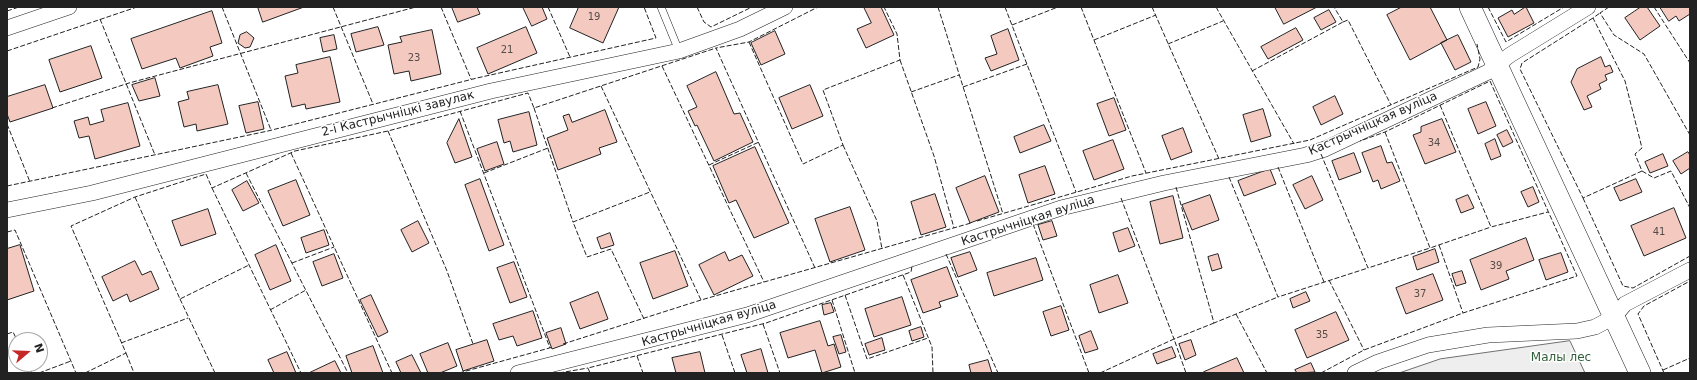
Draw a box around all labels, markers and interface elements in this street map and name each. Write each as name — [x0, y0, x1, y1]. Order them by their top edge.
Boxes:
house number: 19 — [588, 11, 600, 23]
house number: 21 — [501, 44, 513, 56]
house number: 23 — [408, 52, 420, 64]
street label: 2-і Кастрычніцкі завулак — [320, 88, 476, 140]
street label: Кастрычніцкая вуліца — [1306, 89, 1440, 159]
house number: 34 — [1428, 137, 1440, 149]
street label: Кастрычніцкая вуліца — [960, 193, 1096, 249]
house number: 41 — [1653, 226, 1665, 238]
house number: 39 — [1490, 260, 1502, 272]
house number: 37 — [1414, 288, 1426, 300]
street label: Кастрычніцкая вуліца — [640, 298, 778, 350]
house number: 35 — [1316, 329, 1328, 341]
north arrow — [8, 332, 48, 372]
text: N — [31, 342, 47, 355]
park label: Малы лес — [1531, 351, 1591, 365]

